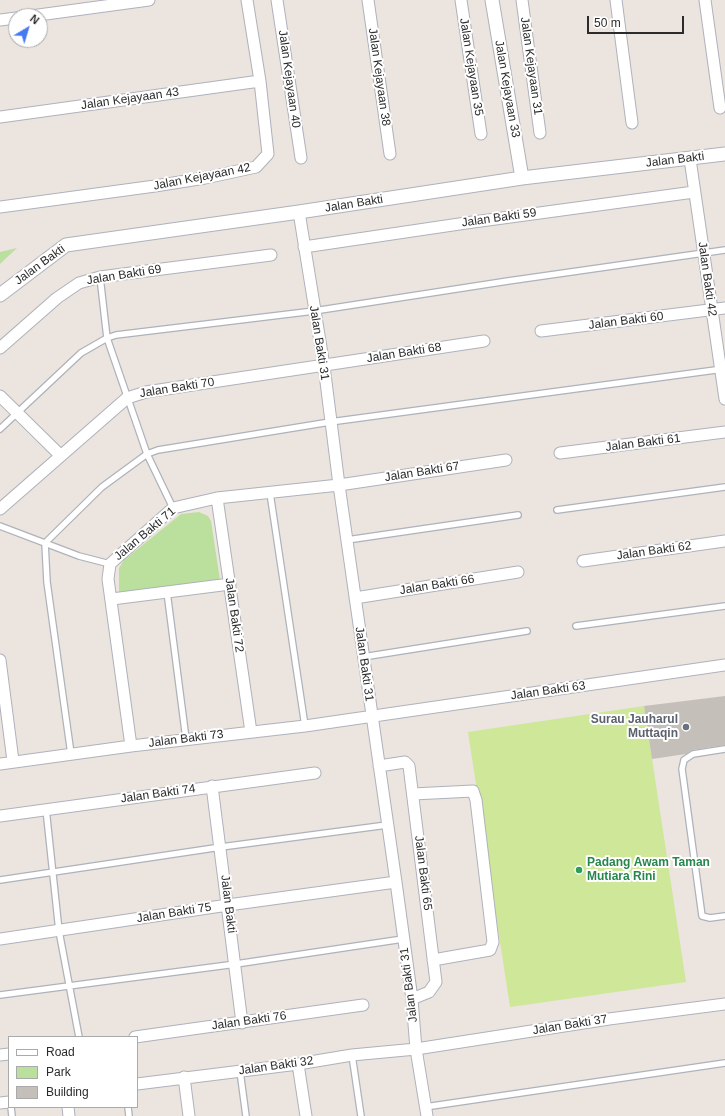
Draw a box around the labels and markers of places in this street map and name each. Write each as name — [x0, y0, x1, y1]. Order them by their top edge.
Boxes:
place label: Surau Jauharul Muttaqin — [591, 713, 678, 741]
marker: Surau Jauharul Muttaqin — [681, 722, 691, 732]
place label: Padang Awam Taman Mutiara Rini — [587, 856, 710, 884]
marker: Padang Awam Taman Mutiara Rini — [574, 865, 584, 875]

